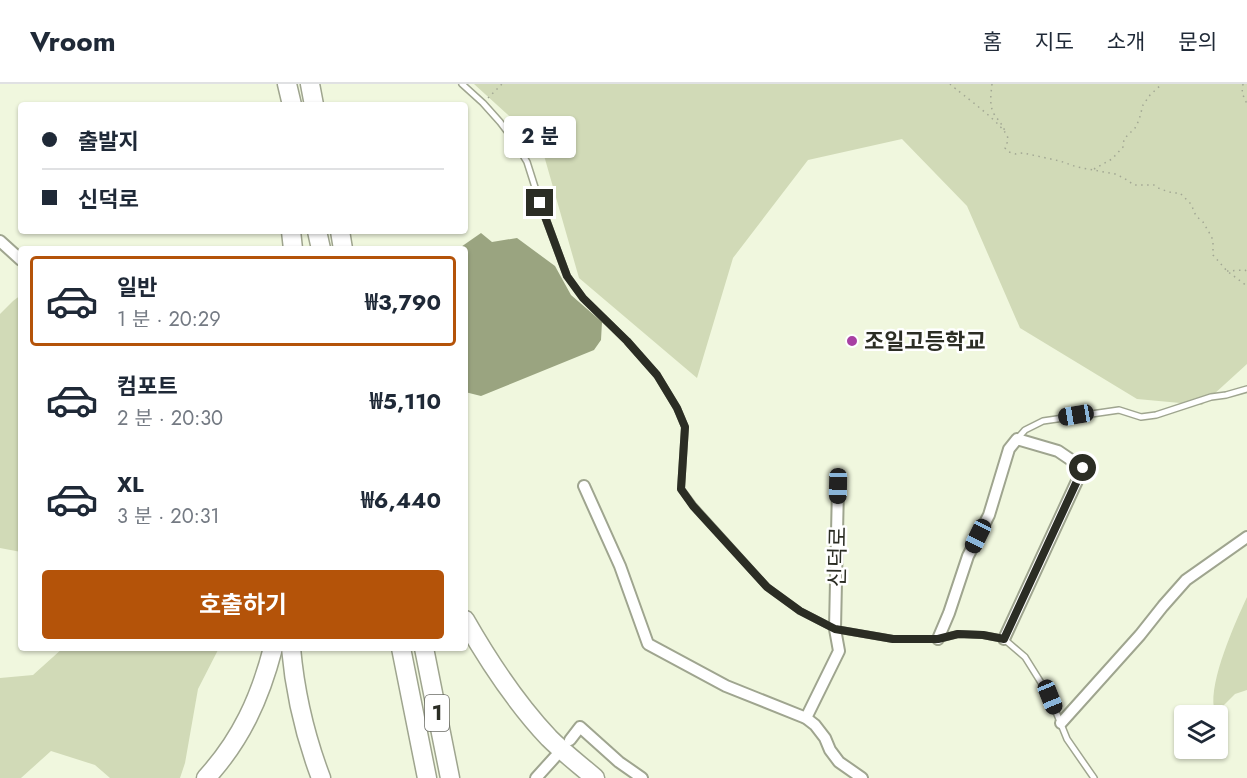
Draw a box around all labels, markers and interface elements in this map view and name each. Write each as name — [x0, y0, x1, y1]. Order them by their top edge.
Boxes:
text: Vroom — [30, 21, 116, 62]
text: 홈 — [983, 27, 1002, 57]
text: 지도 — [1035, 27, 1074, 57]
text: 소개 — [1107, 27, 1145, 57]
text: 문의 — [1178, 27, 1217, 57]
callout: 2 분 — [504, 116, 576, 158]
text: 2 분 — [521, 122, 559, 151]
text: 출발지 — [78, 125, 139, 157]
text: 신덕로 — [78, 183, 139, 215]
route end — [526, 189, 553, 216]
text: 일반 — [117, 271, 157, 303]
icon: car — [45, 274, 99, 328]
text: ₩3,790 — [365, 286, 441, 318]
text: 1 분 · 20:29 — [117, 305, 221, 334]
place label: 조일고등학교 — [864, 325, 985, 357]
marker: 조일고등학교 — [845, 334, 859, 348]
text: 컴포트 — [117, 370, 178, 402]
icon: car — [45, 373, 99, 427]
text: ₩5,110 — [370, 385, 441, 417]
car — [1057, 403, 1095, 427]
text: 2 분 · 20:30 — [117, 404, 223, 433]
route start — [1069, 454, 1096, 481]
text: XL — [117, 468, 144, 500]
car — [829, 468, 847, 504]
icon: car — [45, 472, 99, 526]
text: ₩6,440 — [361, 484, 441, 516]
text: 3 분 · 20:31 — [117, 502, 220, 531]
car — [962, 516, 994, 556]
street label: 신덕로 — [820, 526, 854, 588]
button: 호출하기 — [42, 570, 444, 639]
car — [1035, 677, 1065, 717]
road number: 1 — [425, 695, 449, 731]
map controls — [1174, 705, 1228, 759]
button: layers — [1174, 705, 1228, 759]

